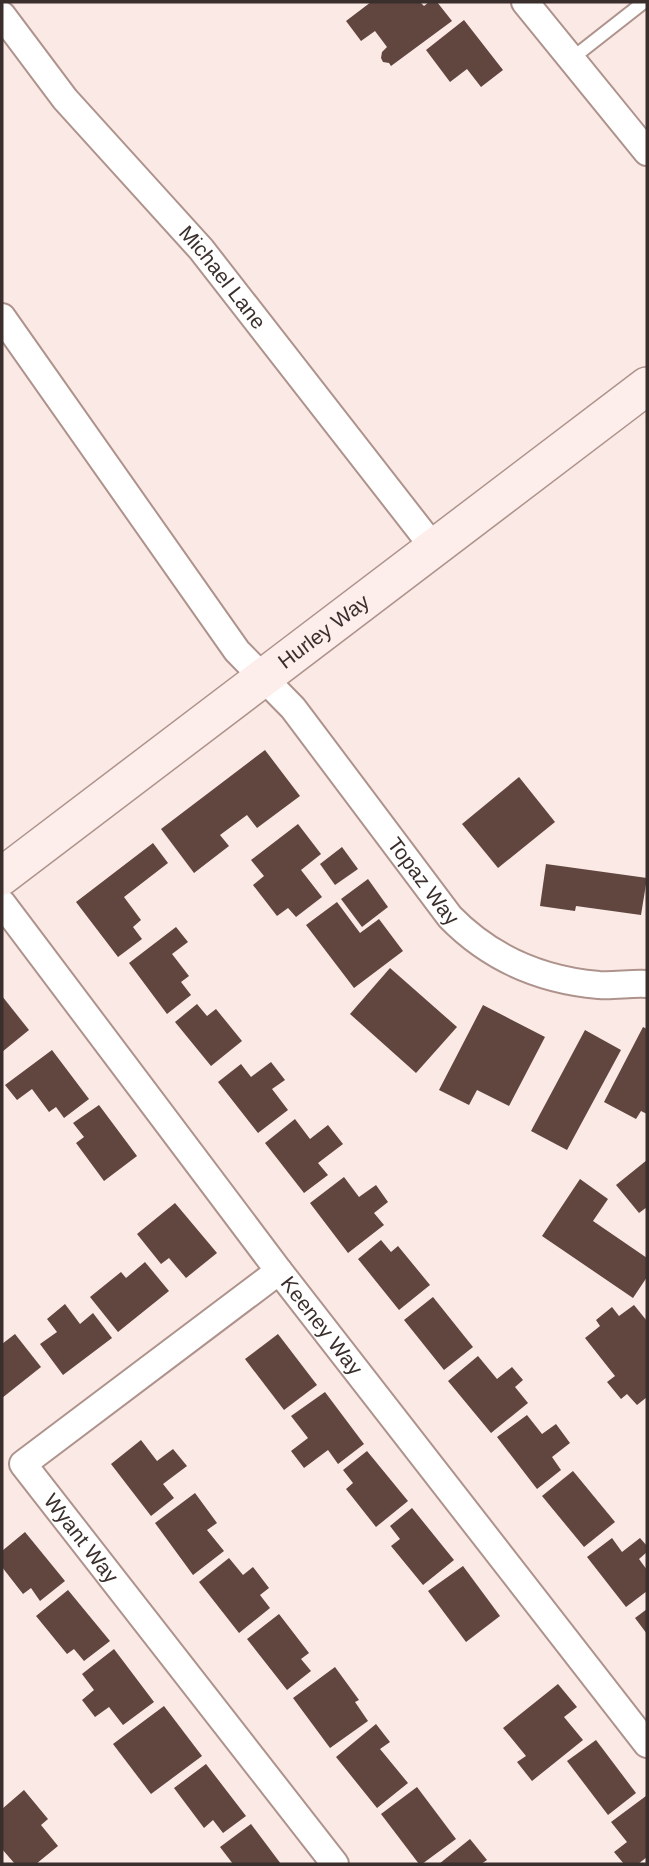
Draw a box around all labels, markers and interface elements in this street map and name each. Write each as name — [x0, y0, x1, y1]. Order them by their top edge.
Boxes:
street label: Michael Lane — [175, 221, 271, 333]
street label: Hurley Way — [274, 589, 374, 673]
street label: Topaz Way — [383, 833, 464, 930]
street label: Keeney Way — [277, 1272, 368, 1380]
street label: Wyant Way — [40, 1489, 124, 1588]

